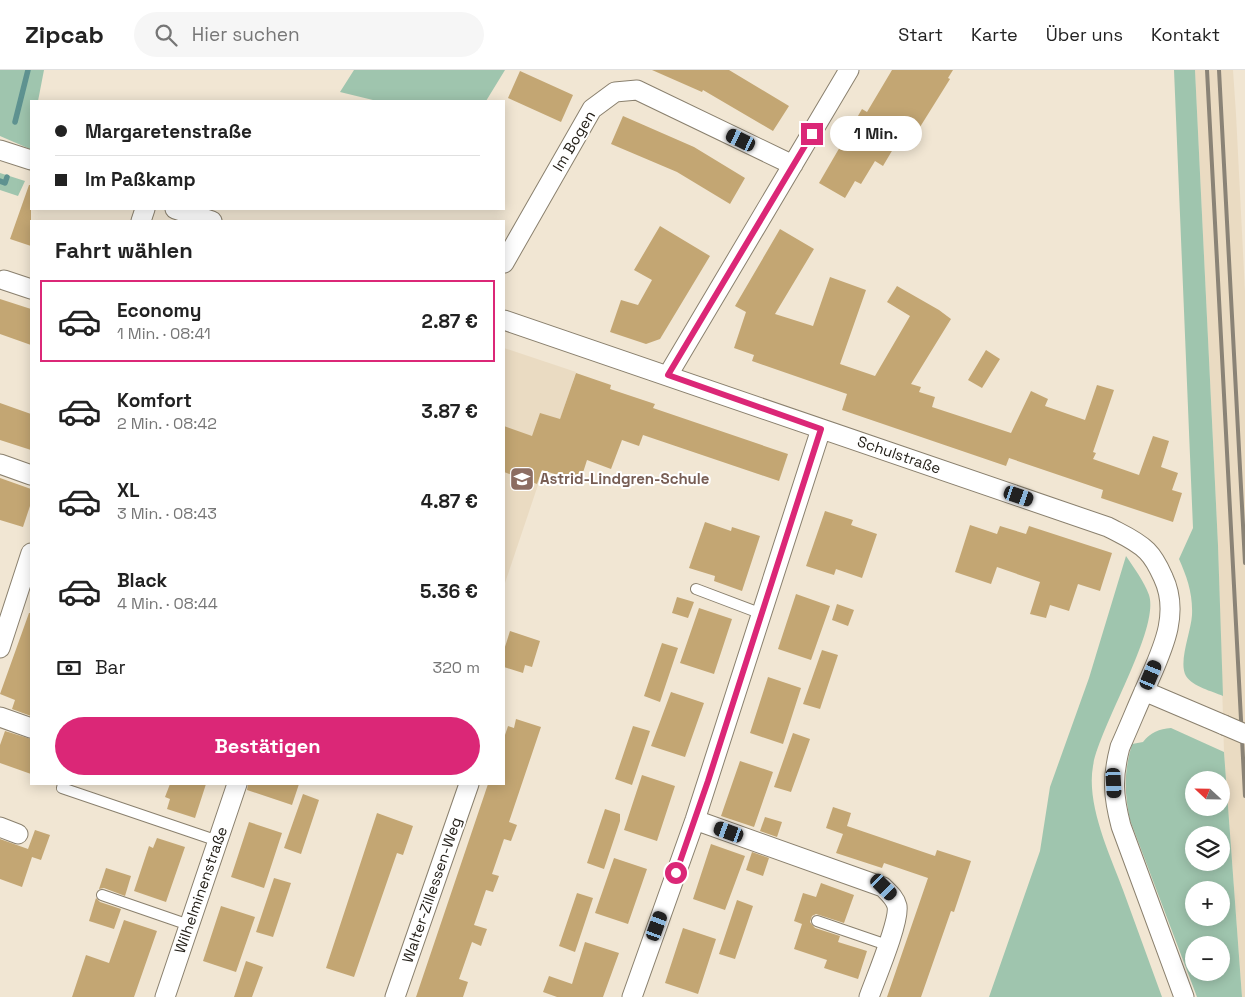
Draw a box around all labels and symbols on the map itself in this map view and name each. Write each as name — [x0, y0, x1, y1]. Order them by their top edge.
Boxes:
street label: Im Bogen — [548, 107, 599, 174]
callout: 1 Min. — [830, 116, 922, 152]
route end — [801, 123, 823, 145]
car — [724, 127, 757, 153]
street label: Schulstraße — [855, 431, 944, 478]
school or university icon: Astrid-Lindgren-Schule — [509, 466, 535, 492]
place label: Astrid-Lindgren-Schule — [540, 469, 710, 488]
car — [1002, 484, 1035, 508]
car — [1138, 658, 1163, 692]
car — [1105, 768, 1122, 798]
north arrow — [1185, 771, 1230, 816]
street label: Walter-Zillessen-Weg — [398, 814, 465, 965]
car — [712, 820, 745, 844]
street label: Wilhelminenstraße — [170, 824, 231, 956]
route start — [665, 862, 687, 884]
car — [868, 871, 899, 903]
car — [644, 909, 669, 943]

